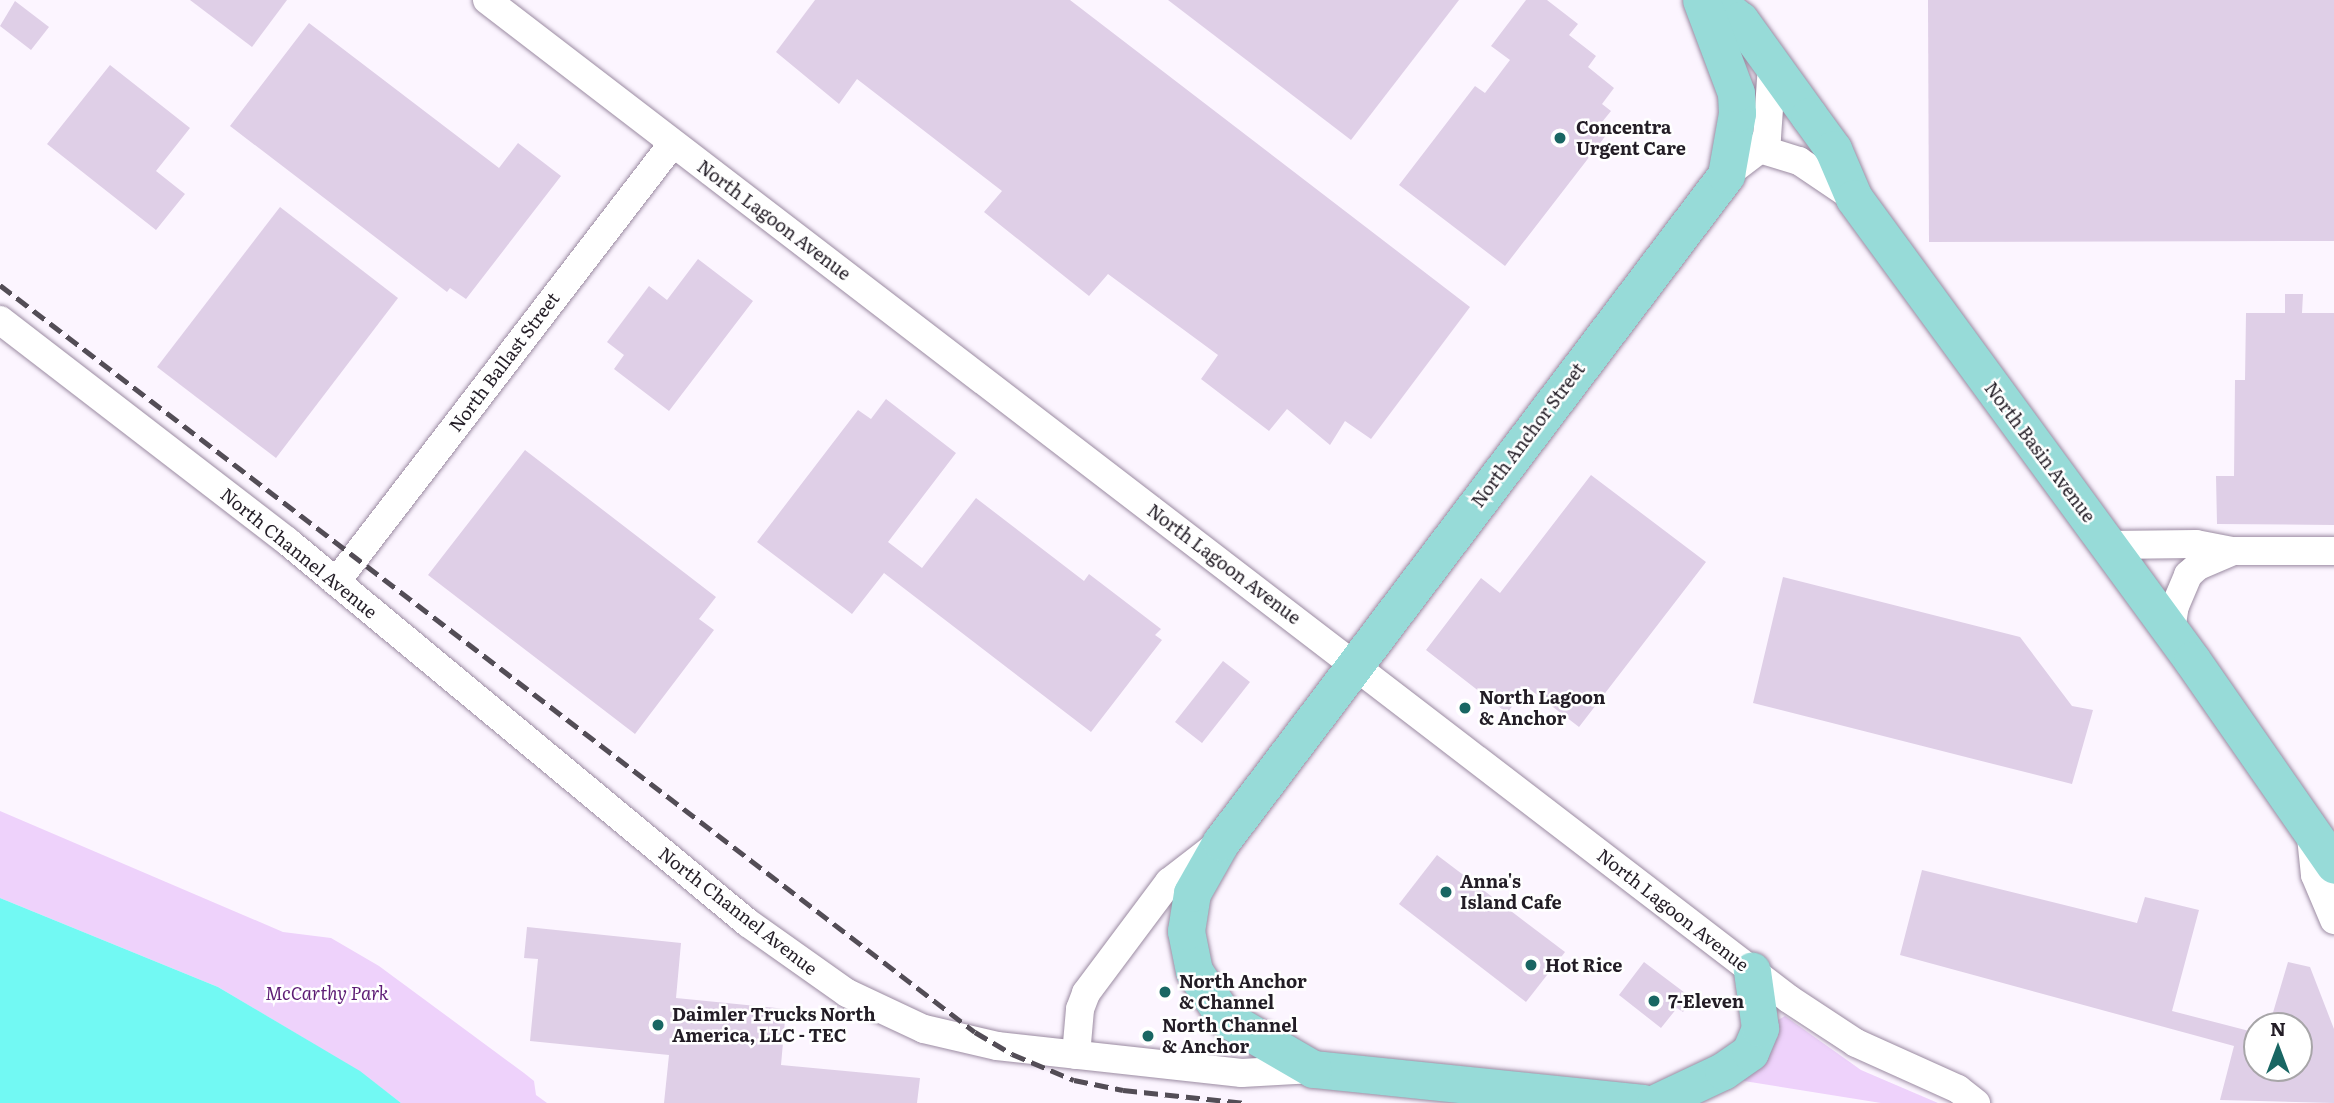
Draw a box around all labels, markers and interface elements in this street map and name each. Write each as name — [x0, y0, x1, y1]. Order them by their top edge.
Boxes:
place label: Concentra Urgent Care — [1576, 117, 1686, 160]
marker: Concentra Urgent Care — [1550, 128, 1570, 148]
street label: North Lagoon Avenue — [693, 155, 855, 285]
street label: North Ballast Street — [444, 288, 564, 436]
street label: North Anchor Street — [1467, 359, 1589, 511]
street label: North Basin Avenue — [1980, 378, 2100, 526]
street label: North Channel Avenue — [216, 483, 382, 623]
street label: North Lagoon Avenue — [1143, 499, 1305, 629]
place label: North Lagoon & Anchor — [1479, 687, 1605, 730]
marker: North Lagoon & Anchor — [1457, 700, 1473, 716]
street label: North Channel Avenue — [654, 842, 822, 980]
street label: North Lagoon Avenue — [1593, 844, 1753, 976]
place label: Anna's Island Cafe — [1460, 871, 1562, 914]
marker: Anna's Island Cafe — [1438, 884, 1454, 900]
place label: Hot Rice — [1545, 954, 1622, 976]
marker: Hot Rice — [1523, 957, 1539, 973]
place label: North Anchor & Channel — [1179, 971, 1307, 1014]
park label: McCarthy Park — [265, 982, 389, 1004]
marker: North Anchor & Channel — [1157, 984, 1173, 1000]
place label: 7-Eleven — [1668, 990, 1744, 1012]
marker: 7-Eleven — [1646, 993, 1662, 1009]
place label: Daimler Trucks North America, LLC - TEC — [672, 1004, 876, 1046]
north arrow — [2243, 1012, 2313, 1082]
text: N — [2270, 1014, 2286, 1042]
place label: North Channel & Anchor — [1162, 1015, 1298, 1058]
marker: Daimler Trucks North America, LLC - TEC — [650, 1017, 666, 1033]
marker: North Channel & Anchor — [1140, 1028, 1156, 1044]

